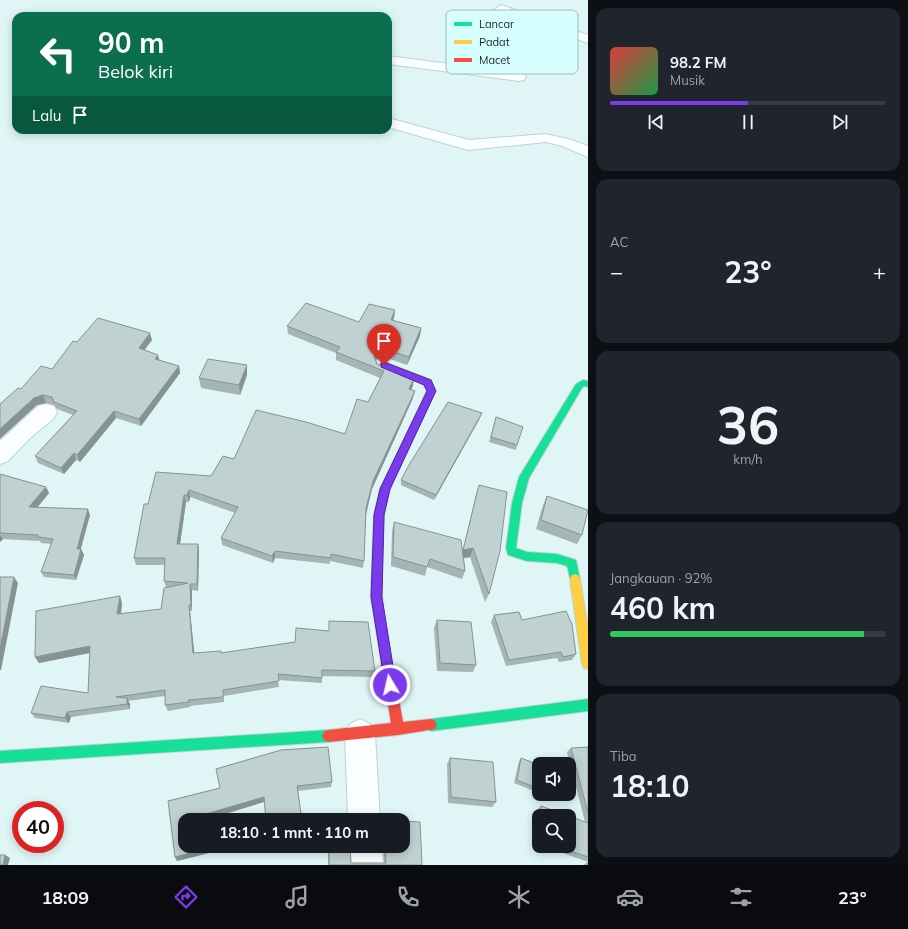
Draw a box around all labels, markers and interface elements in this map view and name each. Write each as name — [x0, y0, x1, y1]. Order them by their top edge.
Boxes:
legend — [446, 10, 578, 74]
text: Lancar — [479, 17, 514, 31]
text: 90 m — [98, 25, 164, 60]
icon: left — [32, 28, 84, 80]
text: Padat — [479, 35, 510, 49]
text: Macet — [479, 53, 510, 67]
text: 98.2 FM — [670, 53, 726, 72]
text: Belok kiri — [98, 60, 173, 83]
text: Musik — [670, 72, 705, 88]
icon: arrive — [69, 104, 91, 126]
text: Lalu — [32, 106, 61, 125]
icon: previous — [645, 111, 667, 133]
icon: pause — [737, 111, 759, 133]
icon: next — [829, 111, 851, 133]
text: AC — [610, 234, 628, 250]
text: 23° — [724, 253, 772, 291]
text: − — [610, 258, 623, 286]
text: + — [873, 258, 886, 286]
pin — [367, 324, 401, 365]
icon: arrive — [373, 330, 395, 352]
text: 36 — [717, 392, 779, 457]
text: km/h — [733, 451, 763, 467]
text: Jangkauan · 92% — [610, 570, 712, 586]
text: 460 km — [610, 589, 716, 627]
position arrow — [369, 664, 411, 706]
text: Tiba — [610, 748, 637, 764]
map controls — [532, 757, 576, 853]
button: sound — [532, 757, 576, 801]
text: 18:10 — [610, 767, 689, 805]
speed limit sign: 40 — [12, 801, 64, 853]
button: search — [532, 809, 576, 853]
text: 18:10 · 1 mnt · 110 m — [219, 823, 369, 842]
icon: directions — [172, 883, 200, 911]
icon: music — [283, 883, 311, 911]
icon: phone — [394, 883, 422, 911]
icon: climate — [505, 883, 533, 911]
icon: car — [616, 883, 644, 911]
icon: filters — [727, 883, 755, 911]
text: 18:09 — [41, 886, 89, 909]
text: 23° — [838, 886, 866, 909]

